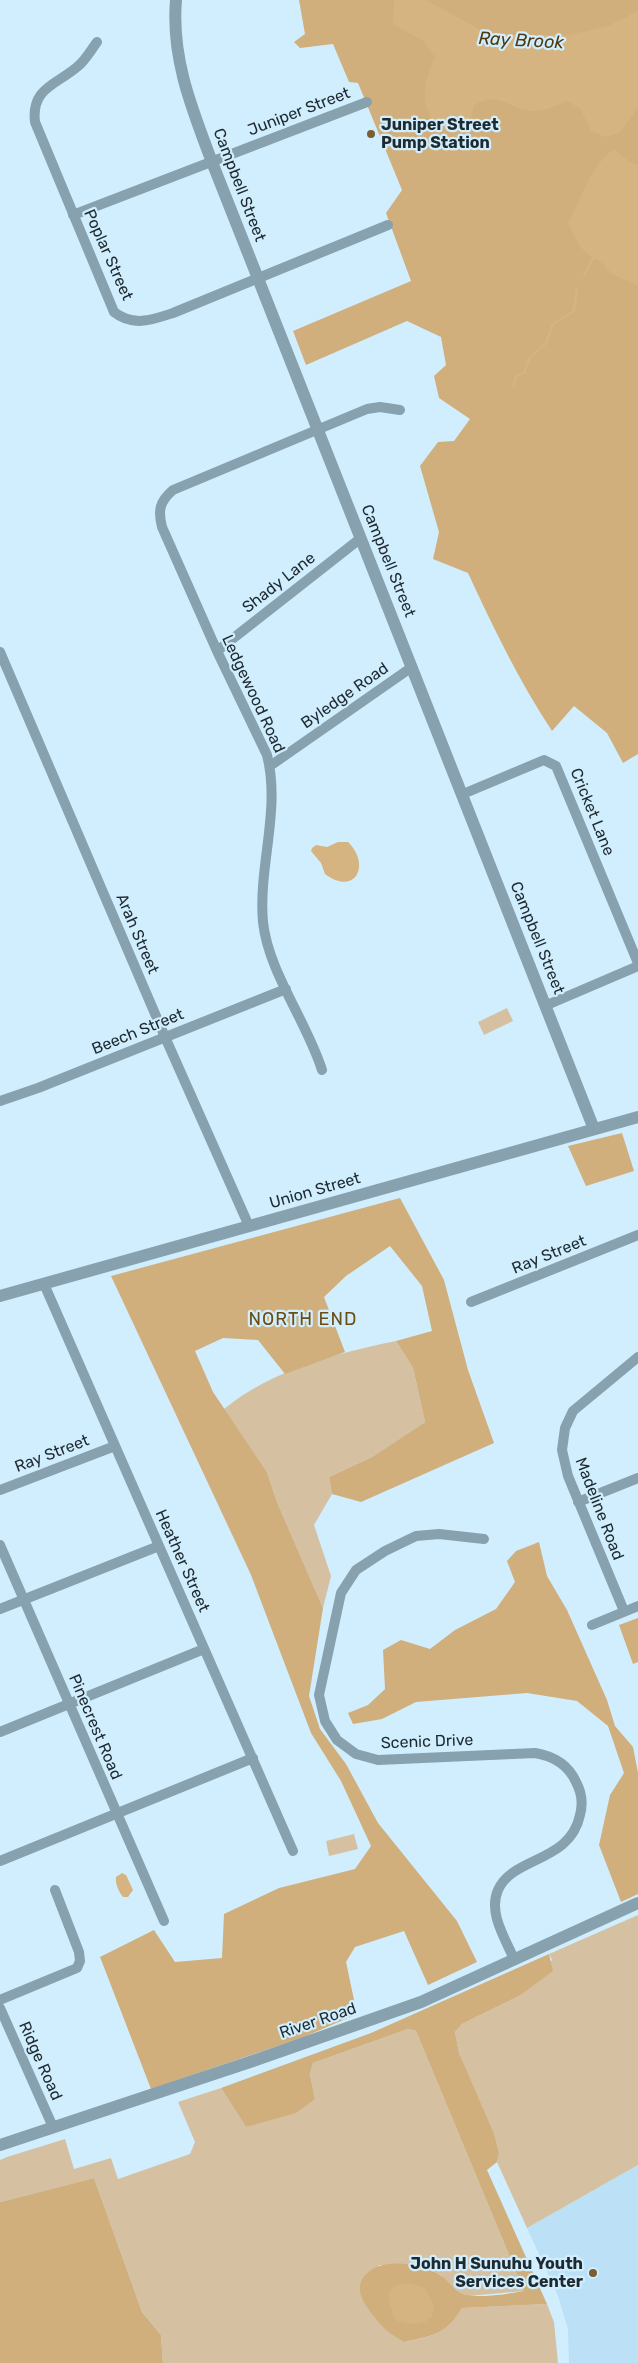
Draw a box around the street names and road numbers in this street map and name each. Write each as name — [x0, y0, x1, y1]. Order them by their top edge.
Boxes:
street label: Juniper Street — [245, 84, 353, 140]
street label: Campbell Street — [209, 126, 269, 244]
street label: Poplar Street — [79, 206, 137, 304]
street label: Campbell Street — [357, 502, 419, 620]
street label: Shady Lane — [239, 549, 319, 617]
street label: Ledgewood Road — [217, 632, 289, 756]
street label: Byledge Road — [298, 659, 392, 733]
street label: Cricket Lane — [566, 765, 618, 859]
street label: Campbell Street — [506, 879, 568, 997]
street label: Arah Street — [111, 891, 163, 977]
street label: Beech Street — [89, 1005, 187, 1059]
street label: Union Street — [267, 1169, 363, 1213]
street label: Ray Street — [509, 1231, 589, 1279]
street label: Ray Street — [12, 1431, 92, 1477]
street label: Madeline Road — [571, 1455, 627, 1563]
street label: Heather Street — [151, 1507, 213, 1615]
street label: Pinecrest Road — [64, 1671, 126, 1783]
street label: Scenic Drive — [380, 1731, 474, 1753]
street label: River Road — [277, 1999, 359, 2043]
street label: Ridge Road — [14, 2019, 66, 2103]

